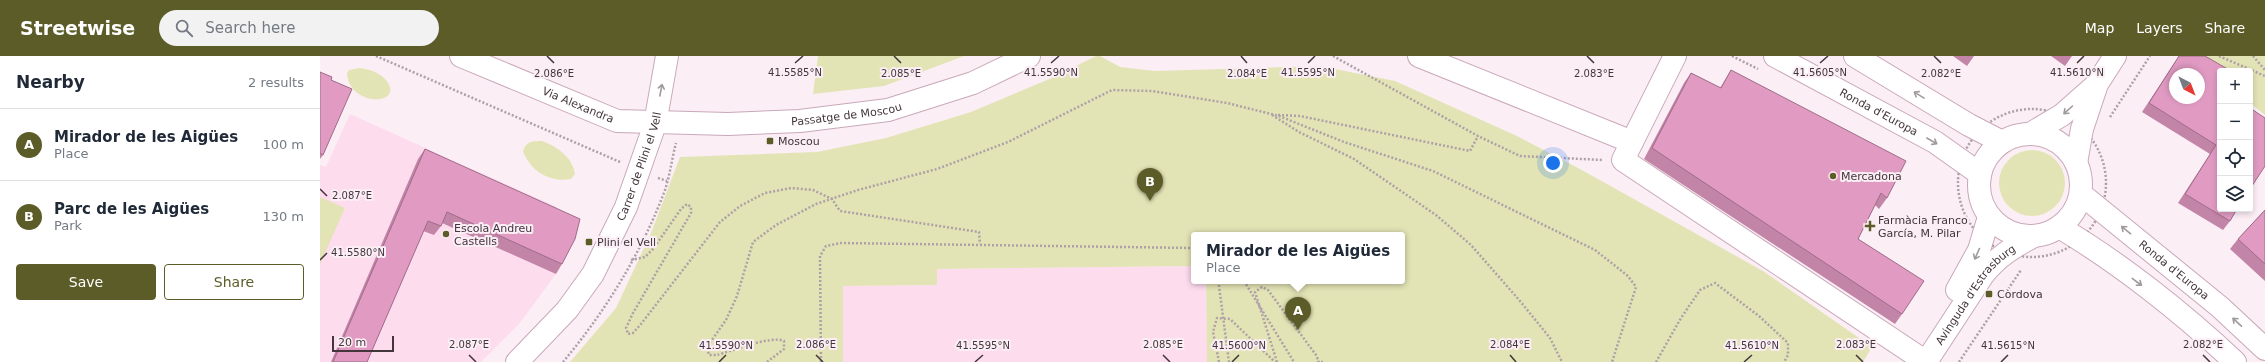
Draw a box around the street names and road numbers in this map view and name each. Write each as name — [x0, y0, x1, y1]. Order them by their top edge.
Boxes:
street label: Via Alexandra — [540, 85, 616, 126]
street label: Ronda d'Europa — [1837, 86, 1920, 139]
street label: Passatge de Moscou — [791, 100, 904, 128]
street label: Carrer de Plini el Vell — [614, 111, 664, 223]
street label: Ronda d'Europa — [2136, 238, 2212, 303]
street label: Avinguda d'Estrasburg — [1933, 242, 2018, 347]

